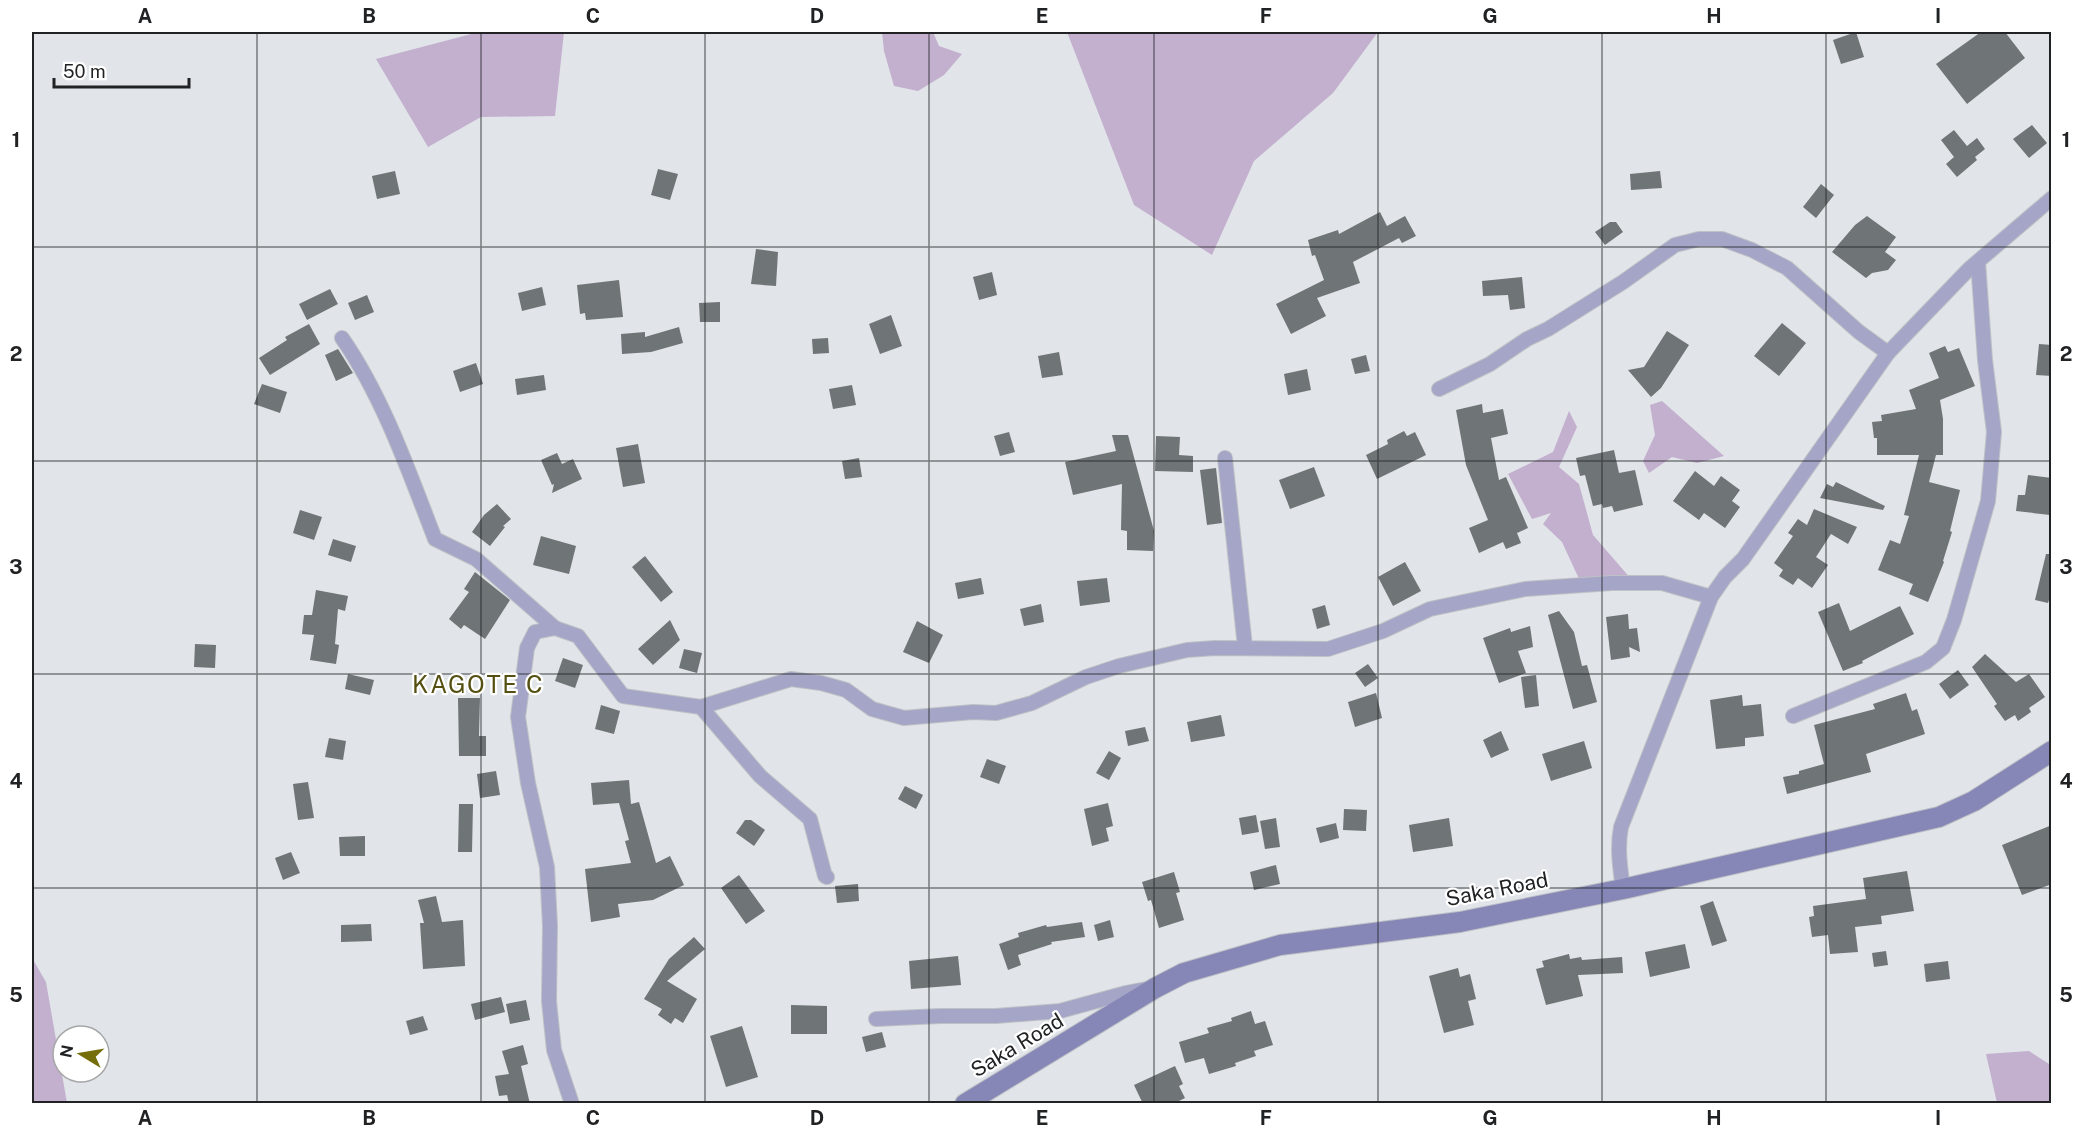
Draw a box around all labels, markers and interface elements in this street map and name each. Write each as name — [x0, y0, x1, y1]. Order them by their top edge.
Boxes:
text: A — [138, 4, 152, 28]
text: B — [362, 4, 376, 28]
text: C — [586, 4, 600, 28]
text: D — [810, 4, 824, 28]
text: E — [1036, 4, 1048, 28]
text: F — [1260, 4, 1272, 28]
text: G — [1482, 4, 1498, 28]
text: H — [1706, 4, 1722, 28]
text: I — [1935, 4, 1941, 28]
scale bar — [54, 51, 189, 89]
text: 50 m — [63, 61, 106, 82]
text: 1 — [12, 128, 20, 152]
text: 1 — [2062, 128, 2070, 152]
text: 2 — [10, 342, 22, 366]
text: 2 — [2060, 342, 2072, 366]
text: 3 — [9, 555, 23, 579]
text: 3 — [2059, 555, 2073, 579]
district label: KAGOTE C — [412, 670, 544, 698]
text: 4 — [9, 769, 23, 793]
text: 4 — [2059, 769, 2073, 793]
street label: Saka Road — [1444, 867, 1550, 911]
text: 5 — [9, 983, 23, 1007]
text: 5 — [2059, 983, 2073, 1007]
street label: Saka Road — [966, 1008, 1068, 1082]
north arrow — [51, 1024, 111, 1084]
text: N — [56, 1043, 77, 1059]
text: A — [138, 1106, 152, 1130]
text: B — [362, 1106, 376, 1130]
text: C — [586, 1106, 600, 1130]
text: D — [810, 1106, 824, 1130]
text: E — [1036, 1106, 1048, 1130]
text: F — [1260, 1106, 1272, 1130]
text: G — [1482, 1106, 1498, 1130]
text: H — [1706, 1106, 1722, 1130]
text: I — [1935, 1106, 1941, 1130]

